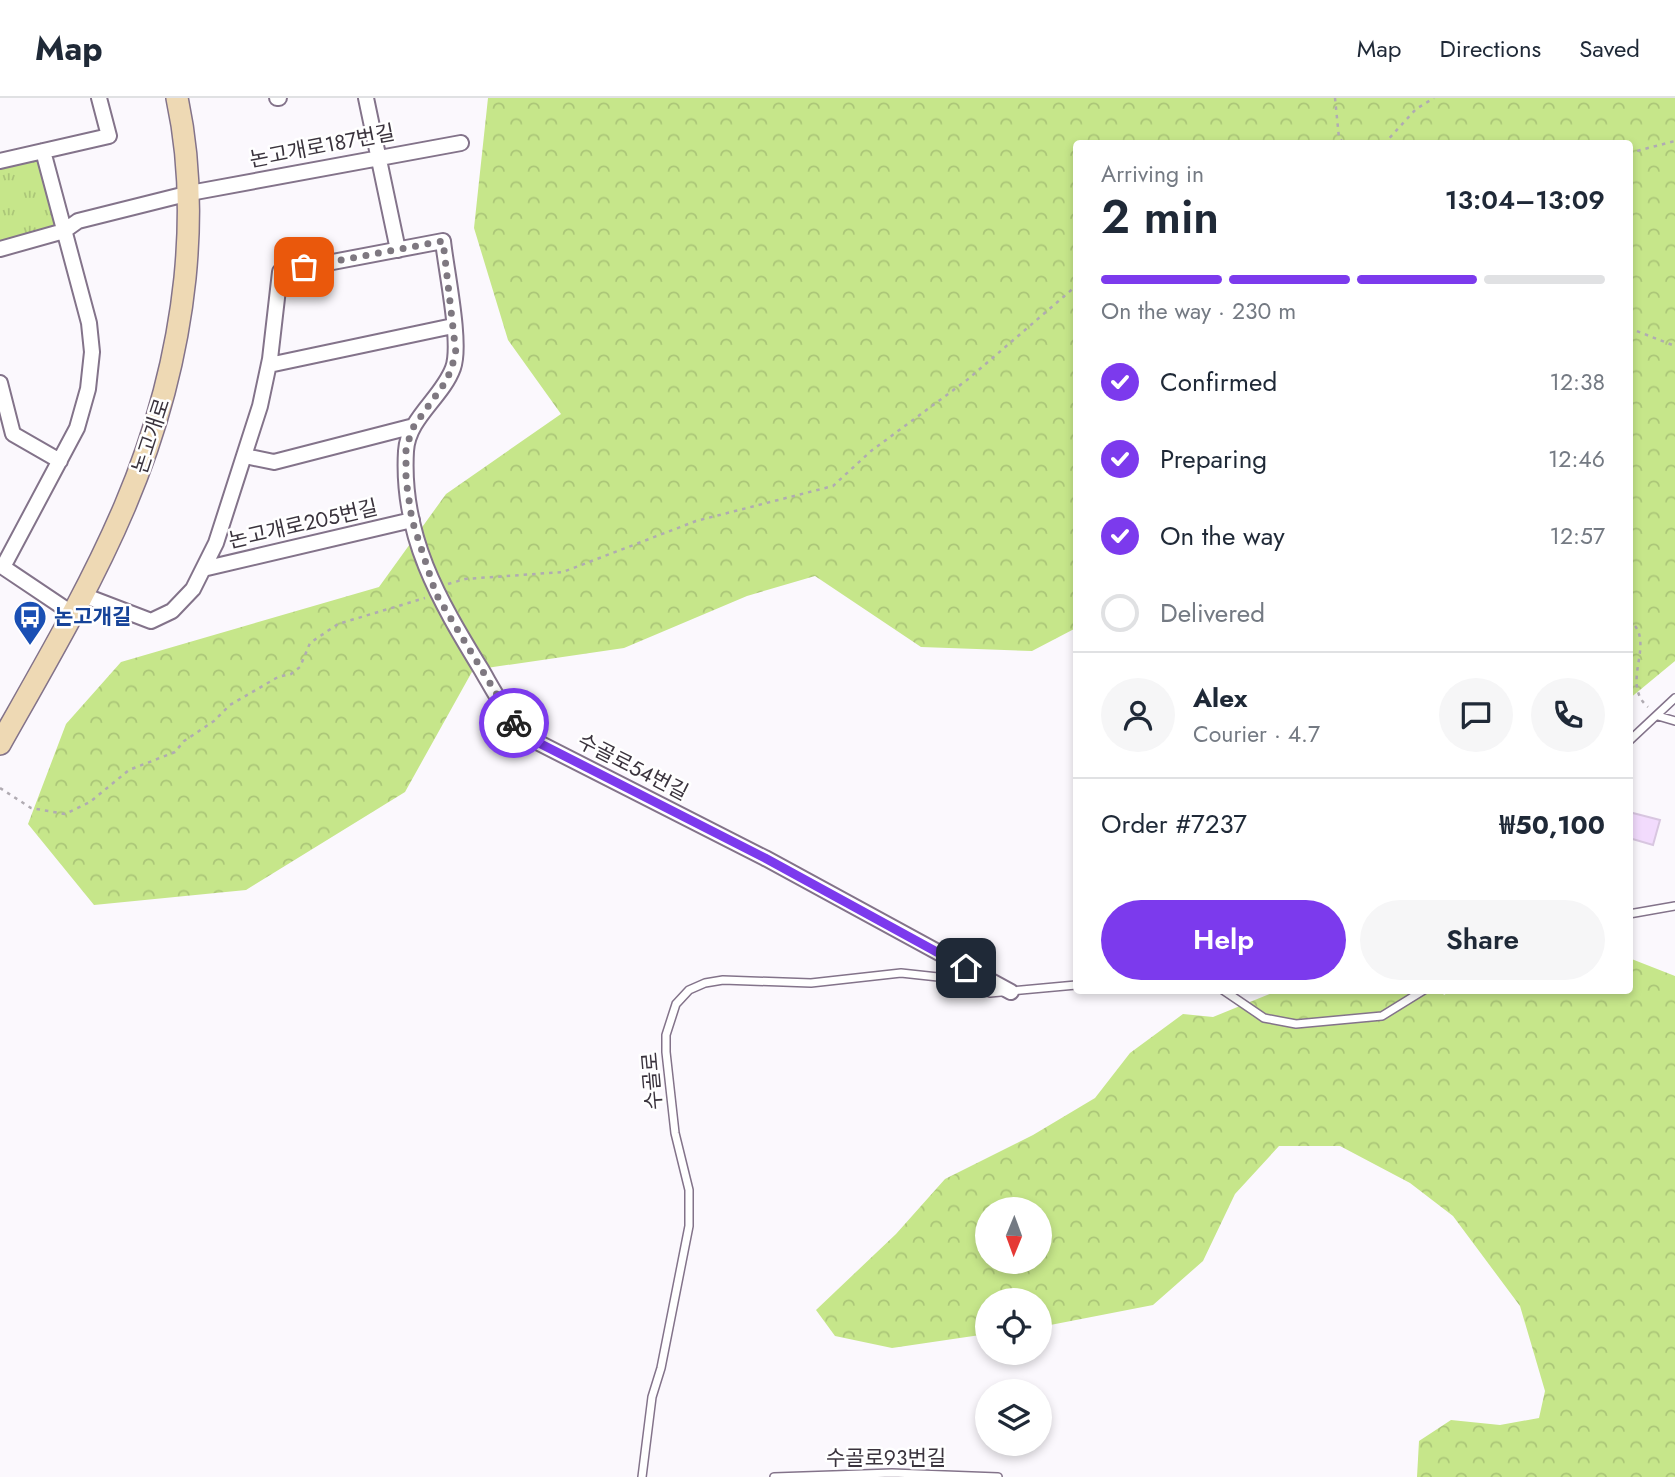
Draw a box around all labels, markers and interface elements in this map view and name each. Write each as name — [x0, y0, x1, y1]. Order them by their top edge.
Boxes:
text: Map — [35, 25, 103, 72]
text: Map — [1357, 31, 1402, 66]
text: Directions — [1440, 31, 1541, 66]
text: Saved — [1579, 31, 1640, 66]
street label: 논고개로187번길 — [247, 117, 397, 175]
text: Arriving in — [1101, 157, 1204, 191]
text: 13:04–13:09 — [1445, 181, 1605, 219]
text: 2 min — [1101, 184, 1219, 250]
pin — [274, 237, 334, 297]
icon: bag — [285, 248, 323, 286]
text: On the way · 230 m — [1101, 294, 1296, 328]
icon: check — [1101, 363, 1139, 401]
text: Confirmed — [1160, 363, 1277, 401]
text: 12:38 — [1550, 365, 1605, 399]
street label: 논고개로 — [125, 395, 177, 477]
icon: check — [1101, 440, 1139, 478]
text: Preparing — [1160, 440, 1267, 478]
text: 12:46 — [1548, 442, 1605, 476]
street label: 논고개로205번길 — [225, 492, 381, 556]
icon: check — [1101, 517, 1139, 555]
text: On the way — [1160, 517, 1285, 555]
text: 12:57 — [1550, 519, 1605, 553]
text: Delivered — [1160, 594, 1265, 632]
bus stop icon: 논고개길 — [11, 598, 49, 647]
place label: 논고개길 — [54, 602, 131, 632]
button: person — [1101, 678, 1175, 752]
button: chat — [1439, 678, 1513, 752]
button: phone — [1531, 678, 1605, 752]
text: Alex — [1193, 679, 1247, 717]
courier — [479, 688, 549, 758]
icon: bike — [495, 704, 533, 742]
text: Courier · 4.7 — [1193, 717, 1320, 751]
street label: 수골로54번길 — [572, 726, 694, 808]
text: Order #7237 — [1101, 805, 1247, 843]
text: ₩50,100 — [1500, 806, 1605, 844]
button: Help — [1101, 900, 1346, 980]
button: Share — [1360, 900, 1605, 980]
pin — [936, 938, 996, 998]
icon: home — [947, 949, 985, 987]
street label: 수골로 — [635, 1051, 669, 1111]
north arrow — [975, 1197, 1052, 1274]
map controls — [975, 1197, 1052, 1456]
button: locate — [975, 1288, 1052, 1365]
button: layers — [975, 1379, 1052, 1456]
street label: 수골로93번길 — [826, 1443, 946, 1473]

